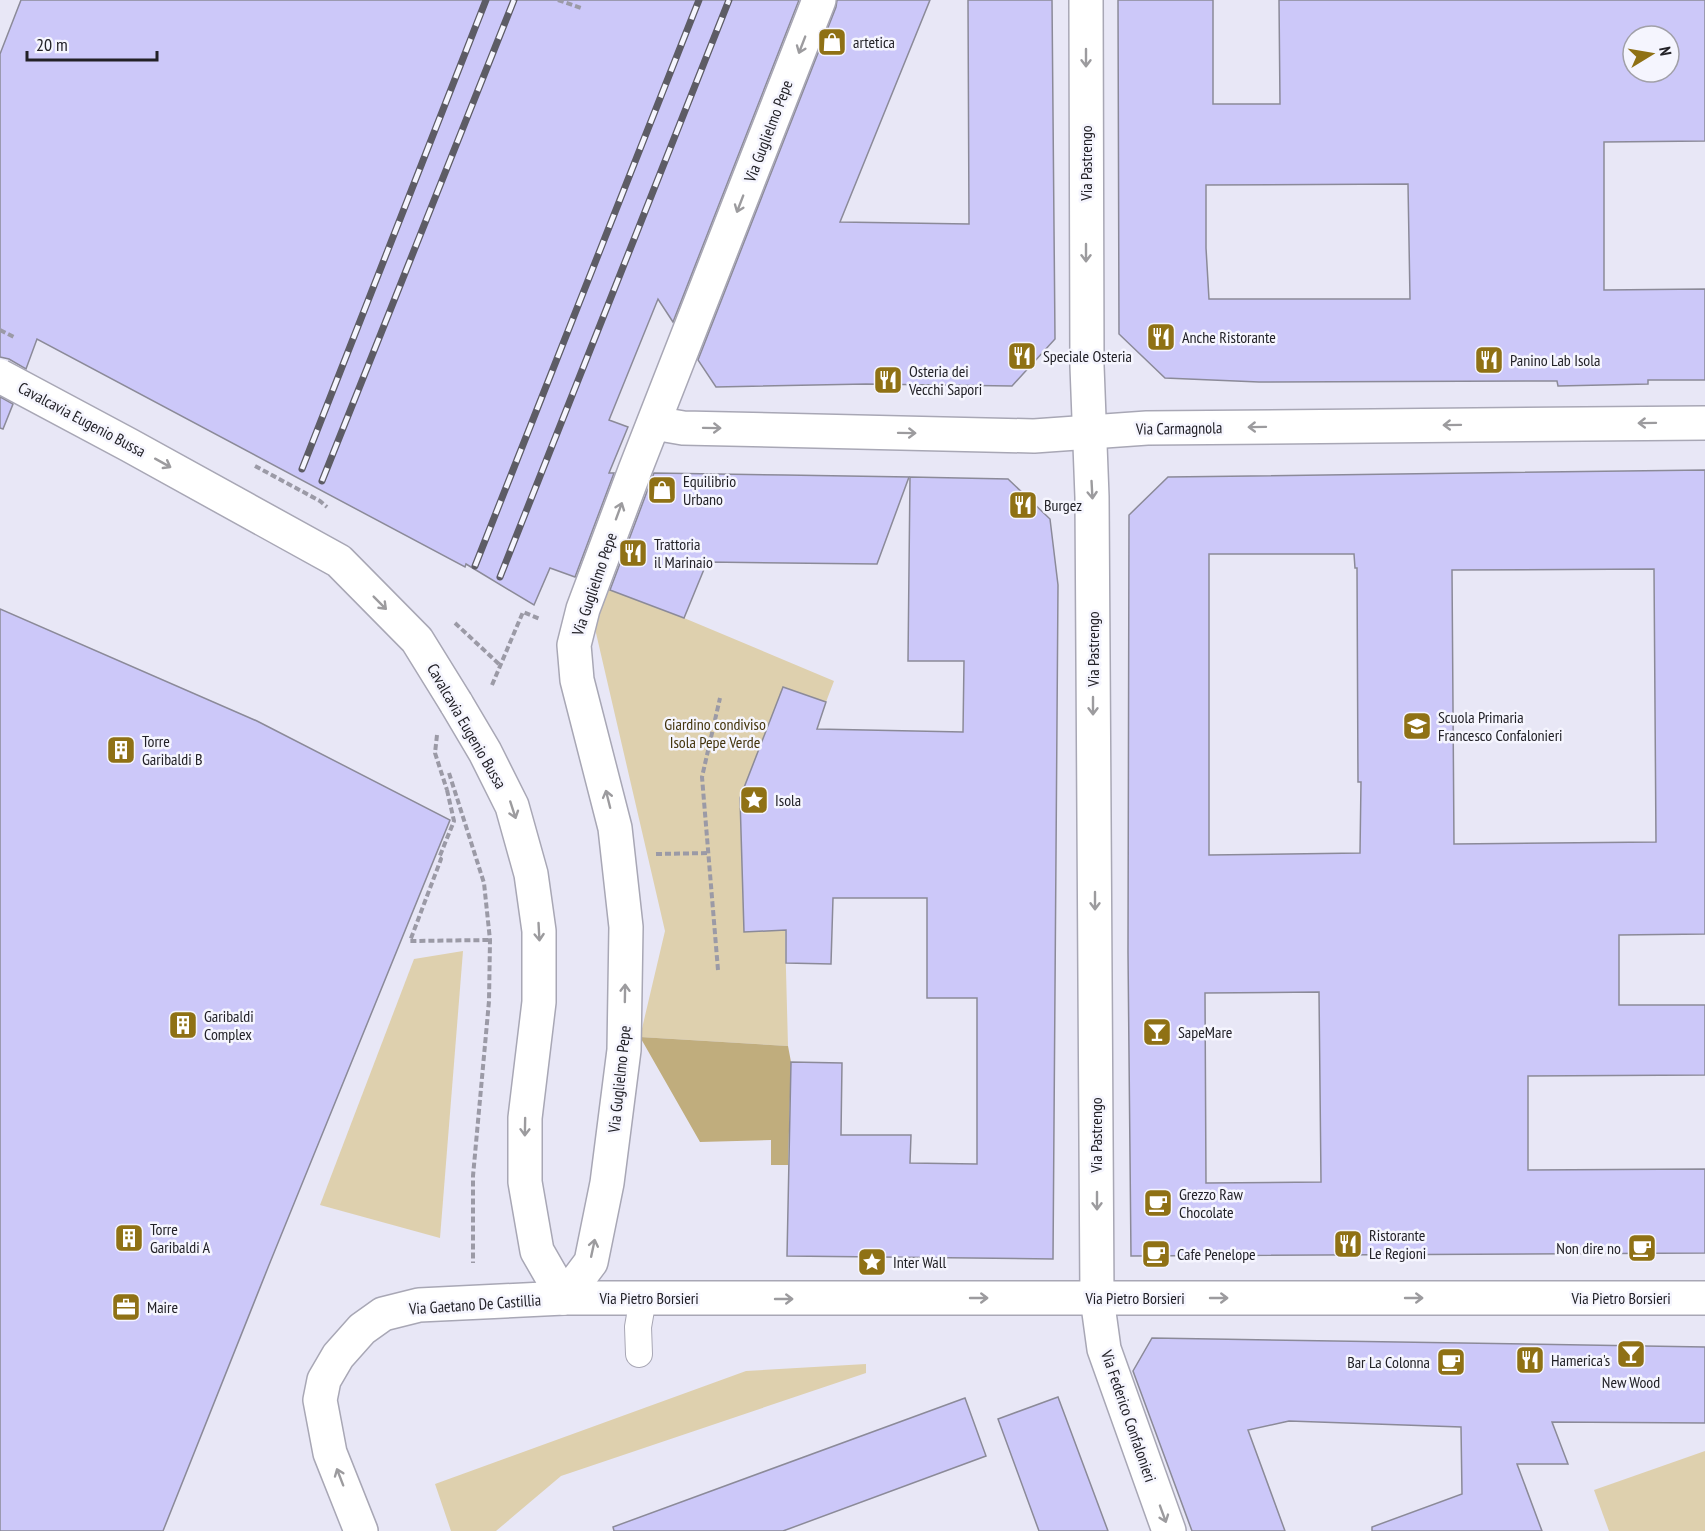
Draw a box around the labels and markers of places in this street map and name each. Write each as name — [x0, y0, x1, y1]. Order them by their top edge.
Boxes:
shop icon: artetica — [816, 26, 848, 58]
place label: artetica — [853, 32, 895, 52]
restaurant icon: Anche Ristorante — [1145, 321, 1177, 353]
place label: Anche Ristorante — [1182, 327, 1276, 347]
restaurant icon: Speciale Osteria — [1006, 340, 1038, 372]
restaurant icon: Panino Lab Isola — [1473, 344, 1505, 376]
place label: Speciale Osteria — [1043, 346, 1132, 366]
place label: Panino Lab Isola — [1510, 350, 1600, 370]
place label: Osteria dei Vecchi Sapori — [908, 361, 982, 399]
restaurant icon: Osteria dei Vecchi Sapori — [872, 364, 904, 396]
place label: Equilibrio Urbano — [683, 471, 736, 509]
shop icon: Equilibrio Urbano — [646, 474, 678, 506]
restaurant icon: Burgez — [1007, 489, 1039, 521]
place label: Burgez — [1044, 495, 1082, 515]
place label: Trattoria il Marinaio — [654, 534, 713, 572]
restaurant icon: Trattoria il Marinaio — [617, 537, 649, 569]
place label: Scuola Primaria Francesco Confalonieri — [1438, 707, 1563, 745]
school or university icon: Scuola Primaria Francesco Confalonieri — [1401, 710, 1433, 742]
place label: Torre Garibaldi B — [142, 731, 203, 769]
building icon: Torre Garibaldi B — [105, 734, 137, 766]
place icon: Isola — [738, 784, 770, 816]
place label: Isola — [775, 790, 801, 810]
place label: Garibaldi Complex — [204, 1006, 254, 1044]
building icon: Garibaldi Complex — [167, 1009, 199, 1041]
bar icon: SapeMare — [1141, 1016, 1173, 1048]
place label: SapeMare — [1178, 1022, 1232, 1042]
place label: Grezzo Raw Chocolate — [1179, 1184, 1243, 1222]
cafe icon: Grezzo Raw Chocolate — [1142, 1187, 1174, 1219]
place label: Torre Garibaldi A — [150, 1219, 211, 1257]
building icon: Torre Garibaldi A — [113, 1222, 145, 1254]
place label: Ristorante Le Regioni — [1369, 1225, 1426, 1263]
restaurant icon: Ristorante Le Regioni — [1332, 1228, 1364, 1260]
cafe icon: Non dire no — [1626, 1232, 1658, 1264]
cafe icon: Cafe Penelope — [1140, 1238, 1172, 1270]
place label: Non dire no — [1556, 1238, 1621, 1258]
place label: Cafe Penelope — [1177, 1244, 1256, 1264]
place icon: Inter Wall — [856, 1246, 888, 1278]
place label: Inter Wall — [893, 1252, 946, 1272]
office icon: Maire — [110, 1291, 142, 1323]
place label: Maire — [147, 1297, 178, 1317]
bar icon: New Wood — [1615, 1338, 1647, 1370]
restaurant icon: Hamerica's — [1514, 1344, 1546, 1376]
cafe icon: Bar La Colonna — [1435, 1346, 1467, 1378]
place label: Hamerica's — [1551, 1350, 1610, 1370]
place label: Bar La Colonna — [1347, 1352, 1430, 1372]
place label: New Wood — [1602, 1372, 1660, 1392]

